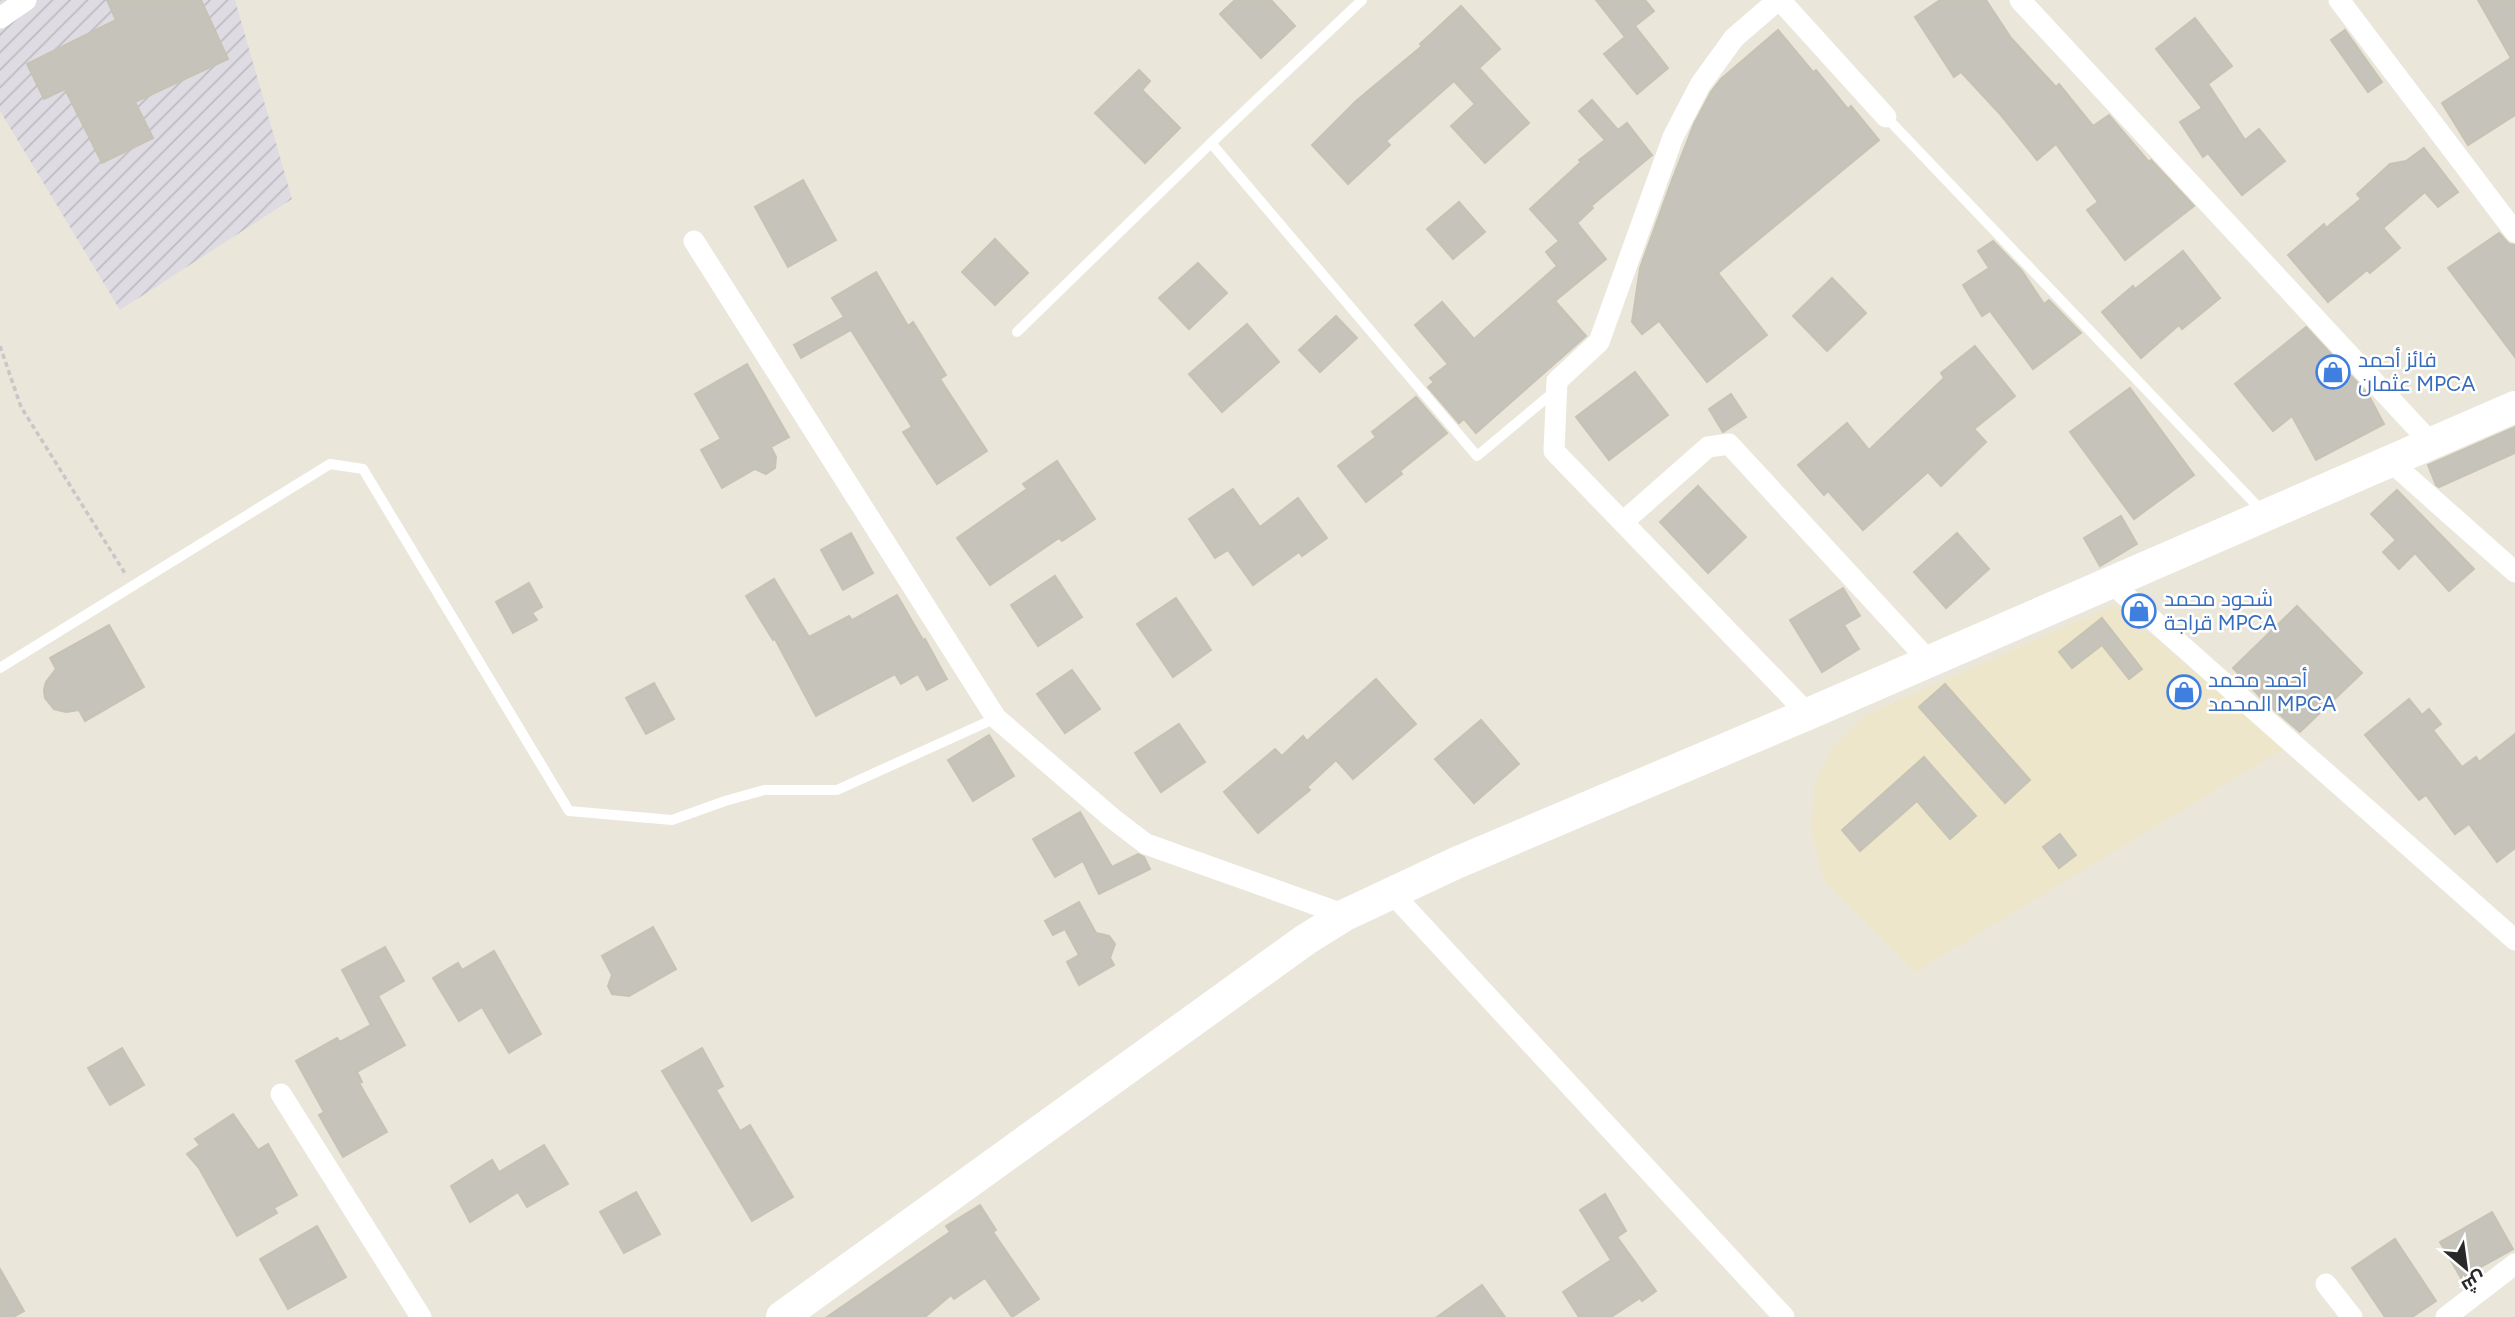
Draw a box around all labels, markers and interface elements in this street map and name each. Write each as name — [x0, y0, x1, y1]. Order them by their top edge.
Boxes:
place label: فائز أحمد عثمان MPCA — [2358, 347, 2475, 397]
shop icon: فائز أحمد عثمان MPCA — [2314, 353, 2352, 391]
place label: شحود محمد قراجة MPCA — [2164, 586, 2277, 635]
shop icon: شحود محمد قراجة MPCA — [2120, 592, 2158, 630]
place label: أحمد محمد المحمد MPCA — [2208, 667, 2336, 716]
shop icon: أحمد محمد المحمد MPCA — [2165, 673, 2203, 711]
north arrow — [2431, 1233, 2501, 1303]
text: ش — [2458, 1266, 2490, 1298]

